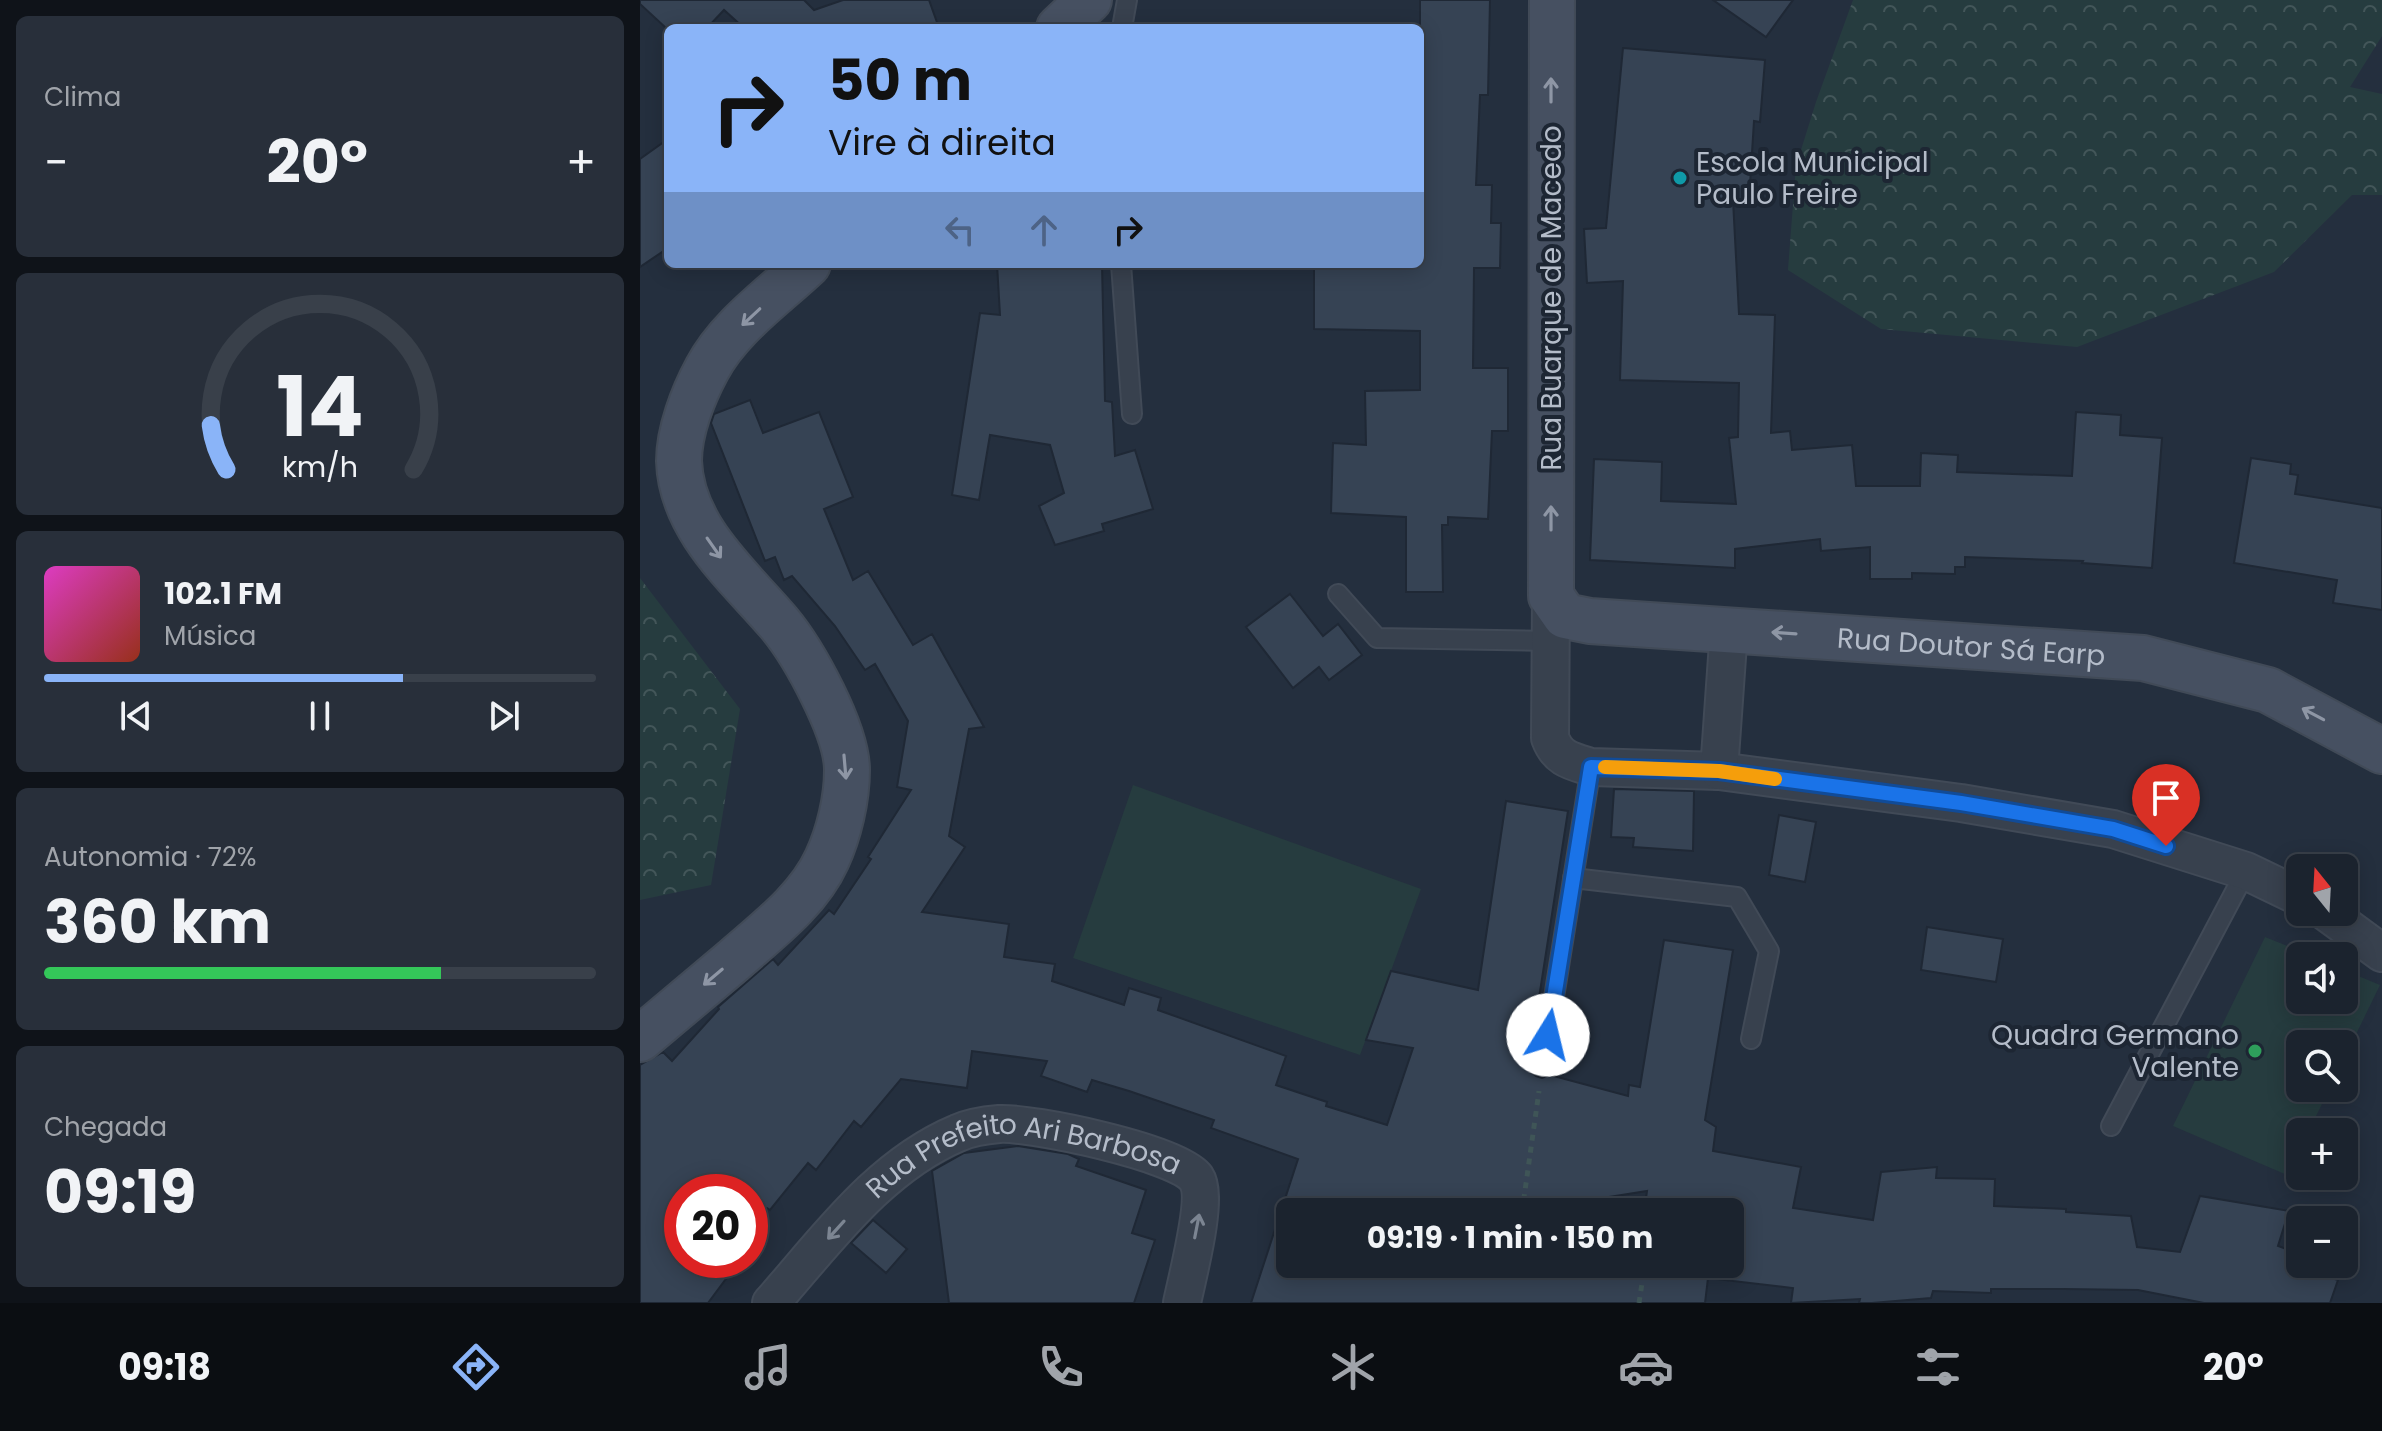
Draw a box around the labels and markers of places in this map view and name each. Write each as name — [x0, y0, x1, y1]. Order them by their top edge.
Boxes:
place label: Escola Municipal Paulo Freire — [1696, 143, 1929, 214]
marker: Escola Municipal Paulo Freire — [1671, 169, 1689, 187]
pin — [2132, 764, 2200, 846]
place label: Quadra Germano Valente — [1991, 1016, 2239, 1087]
marker: Quadra Germano Valente — [2246, 1042, 2264, 1060]

